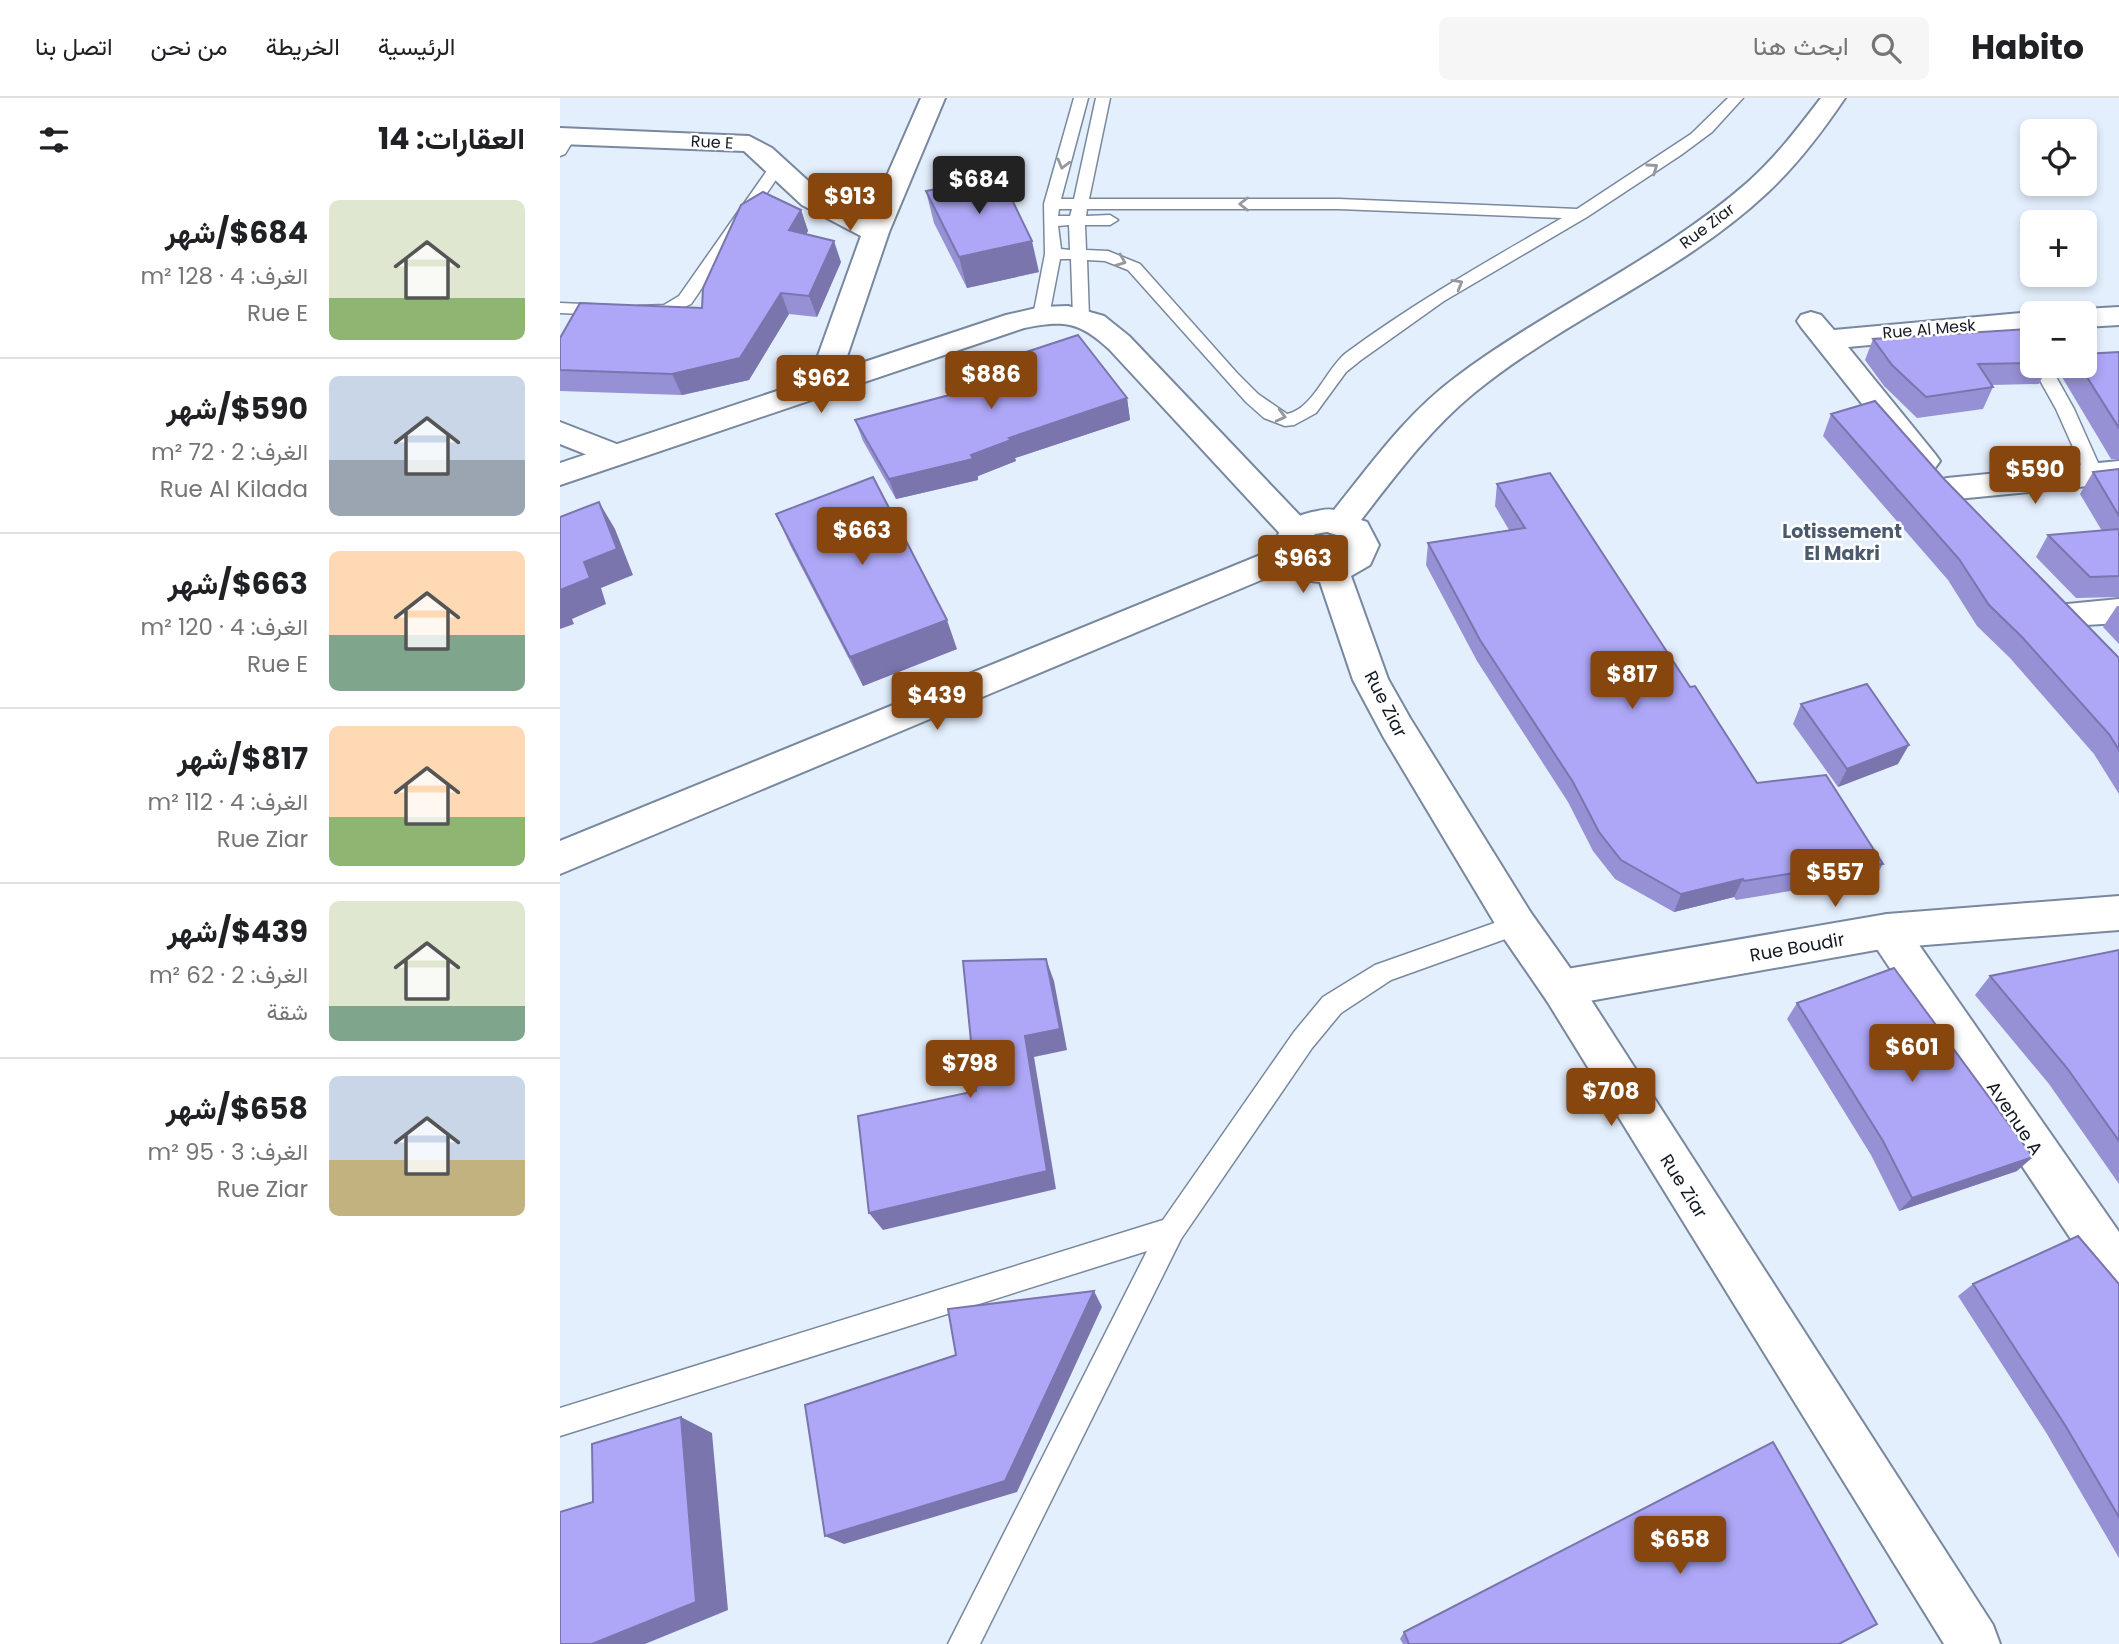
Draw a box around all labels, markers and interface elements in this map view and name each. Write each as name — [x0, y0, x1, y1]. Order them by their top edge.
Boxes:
search box — [1439, 17, 1929, 80]
text: Habito — [1971, 24, 2084, 71]
text: ابحث هنا — [1753, 28, 1849, 64]
icon: search — [1867, 29, 1905, 67]
text: اتصل بنا — [35, 30, 113, 63]
text: من نحن — [151, 30, 228, 63]
text: الخريطة — [266, 30, 340, 63]
text: الرئيسية — [378, 30, 455, 63]
text: العقارات: 14 — [378, 117, 525, 160]
map controls — [2020, 119, 2097, 378]
button: locate — [2020, 119, 2097, 196]
icon: filters — [35, 121, 73, 159]
street label: Rue E — [690, 129, 734, 155]
pin: $684 — [938, 156, 1020, 216]
one-way arrow — [1057, 158, 1071, 170]
text: $684 — [949, 163, 1009, 195]
one-way arrow — [1645, 163, 1658, 176]
pin: $913 — [809, 174, 891, 233]
text: $913 — [824, 180, 876, 212]
one-way arrow — [1238, 196, 1249, 212]
street label: Rue Ziar — [1675, 198, 1739, 254]
button: + — [2020, 210, 2097, 287]
text: $684/شهر — [165, 211, 308, 254]
icon: home — [385, 228, 469, 312]
one-way arrow — [1114, 253, 1126, 267]
text: الغرف: 4 · 128 m² — [140, 260, 308, 292]
one-way arrow — [1450, 279, 1463, 292]
text: Rue E — [247, 297, 308, 329]
button: − — [2020, 301, 2097, 378]
street label: Rue Al Mesk — [1881, 313, 1977, 345]
pin: $886 — [950, 352, 1032, 411]
pin: $962 — [780, 356, 862, 415]
text: $886 — [961, 358, 1021, 390]
text: $962 — [792, 362, 850, 394]
text: $590/شهر — [166, 387, 308, 430]
icon: home — [385, 404, 469, 488]
one-way arrow — [1275, 408, 1287, 423]
text: الغرف: 2 · 72 m² — [151, 436, 308, 468]
pin: $590 — [1994, 446, 2076, 506]
text: $590 — [2005, 453, 2065, 485]
text: Rue Al Kilada — [160, 473, 308, 505]
pin: $663 — [821, 508, 903, 567]
text: $663 — [833, 514, 891, 546]
district label: Lotissement El Makri — [1782, 518, 1902, 567]
pin: $963 — [1262, 536, 1344, 595]
text: $963 — [1274, 542, 1332, 574]
text: $663/شهر — [167, 562, 308, 605]
icon: home — [385, 579, 469, 663]
text: الغرف: 4 · 120 m² — [140, 611, 308, 643]
text: Rue E — [247, 648, 308, 680]
pin: $817 — [1591, 652, 1673, 711]
text: $817 — [1607, 658, 1658, 690]
street label: Rue Ziar — [1359, 666, 1413, 742]
pin: $439 — [896, 672, 978, 732]
text: $439 — [908, 679, 966, 711]
text: $817/شهر — [177, 737, 308, 780]
icon: home — [385, 754, 469, 838]
text: الغرف: 4 · 112 m² — [148, 786, 308, 818]
text: Rue Ziar — [217, 823, 308, 855]
pin: $557 — [1794, 850, 1876, 909]
text: $557 — [1806, 856, 1864, 888]
text: $439/شهر — [167, 910, 308, 953]
street label: Rue Boudir — [1748, 926, 1847, 968]
icon: home — [385, 929, 469, 1013]
text: الغرف: 2 · 62 m² — [149, 959, 308, 991]
text: شقة — [266, 996, 308, 1028]
pin: $601 — [1871, 1024, 1953, 1084]
text: $601 — [1885, 1031, 1939, 1063]
pin: $798 — [929, 1040, 1011, 1100]
text: $798 — [942, 1047, 998, 1079]
pin: $708 — [1570, 1068, 1652, 1128]
text: $708 — [1582, 1075, 1640, 1107]
street label: Avenue A — [1981, 1076, 2049, 1160]
text: $658/شهر — [166, 1087, 308, 1130]
icon: home — [385, 1104, 469, 1188]
text: الغرف: 3 · 95 m² — [147, 1136, 308, 1168]
street label: Rue Ziar — [1654, 1149, 1714, 1223]
text: Rue Ziar — [217, 1173, 308, 1205]
pin: $658 — [1639, 1516, 1721, 1576]
text: $658 — [1650, 1523, 1710, 1555]

